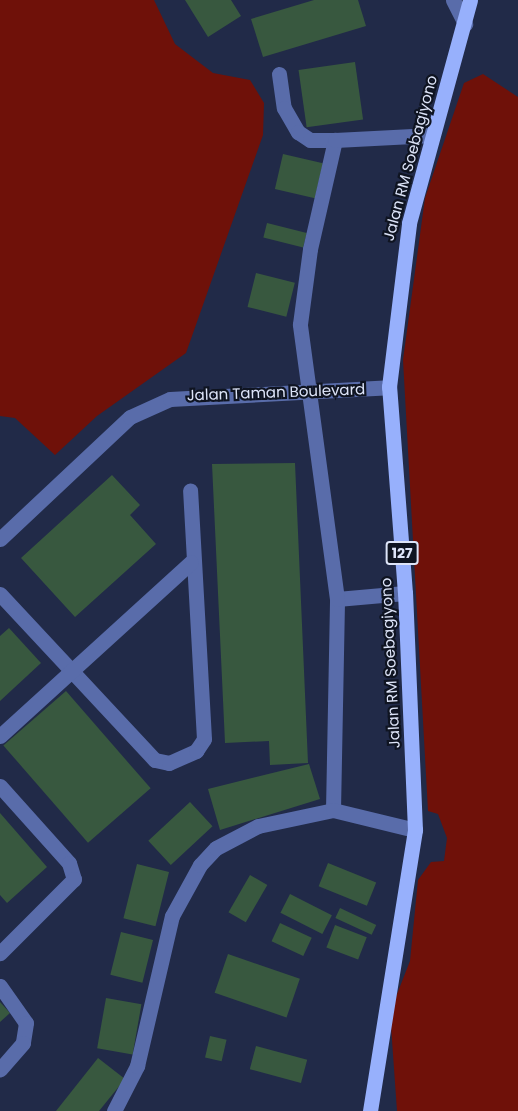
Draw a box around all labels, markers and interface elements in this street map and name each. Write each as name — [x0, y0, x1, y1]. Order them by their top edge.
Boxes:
street label: Jalan RM Soebagiyono — [379, 73, 441, 243]
street label: Jalan Taman Boulevard — [186, 380, 366, 404]
road number: 127 — [386, 542, 418, 564]
street label: Jalan RM Soebagiyono — [377, 577, 403, 749]

